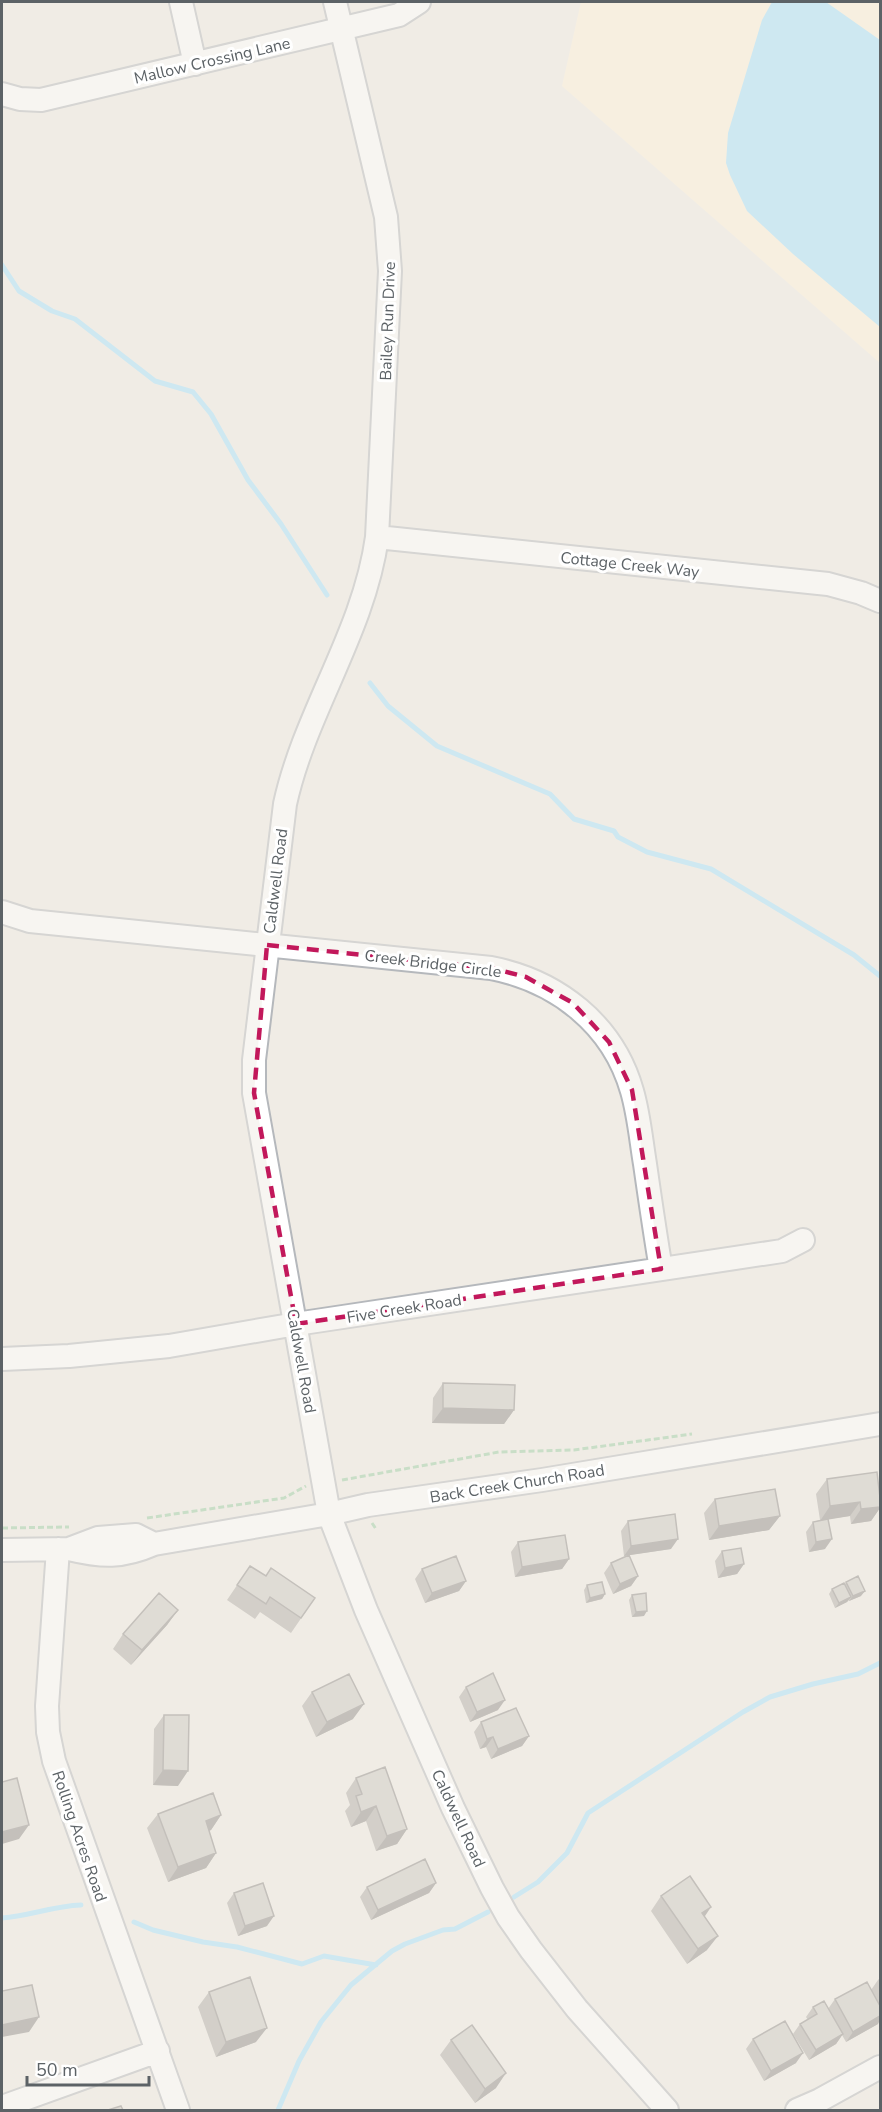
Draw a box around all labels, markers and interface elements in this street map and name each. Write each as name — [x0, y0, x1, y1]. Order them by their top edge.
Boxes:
street label: Mallow Crossing Lane — [132, 32, 292, 90]
street label: Bailey Run Drive — [375, 261, 401, 381]
street label: Cottage Creek Way — [559, 547, 701, 583]
street label: Caldwell Road — [259, 827, 293, 935]
street label: Creek Bridge Circle — [363, 945, 503, 983]
street label: Five Creek Road — [345, 1289, 463, 1329]
street label: Caldwell Road — [281, 1307, 321, 1415]
street label: Back Creek Church Road — [428, 1459, 606, 1509]
street label: Caldwell Road — [426, 1766, 490, 1871]
street label: Rolling Acres Road — [46, 1768, 112, 1905]
scale bar — [27, 2049, 148, 2087]
text: 50 m — [36, 2058, 78, 2082]

